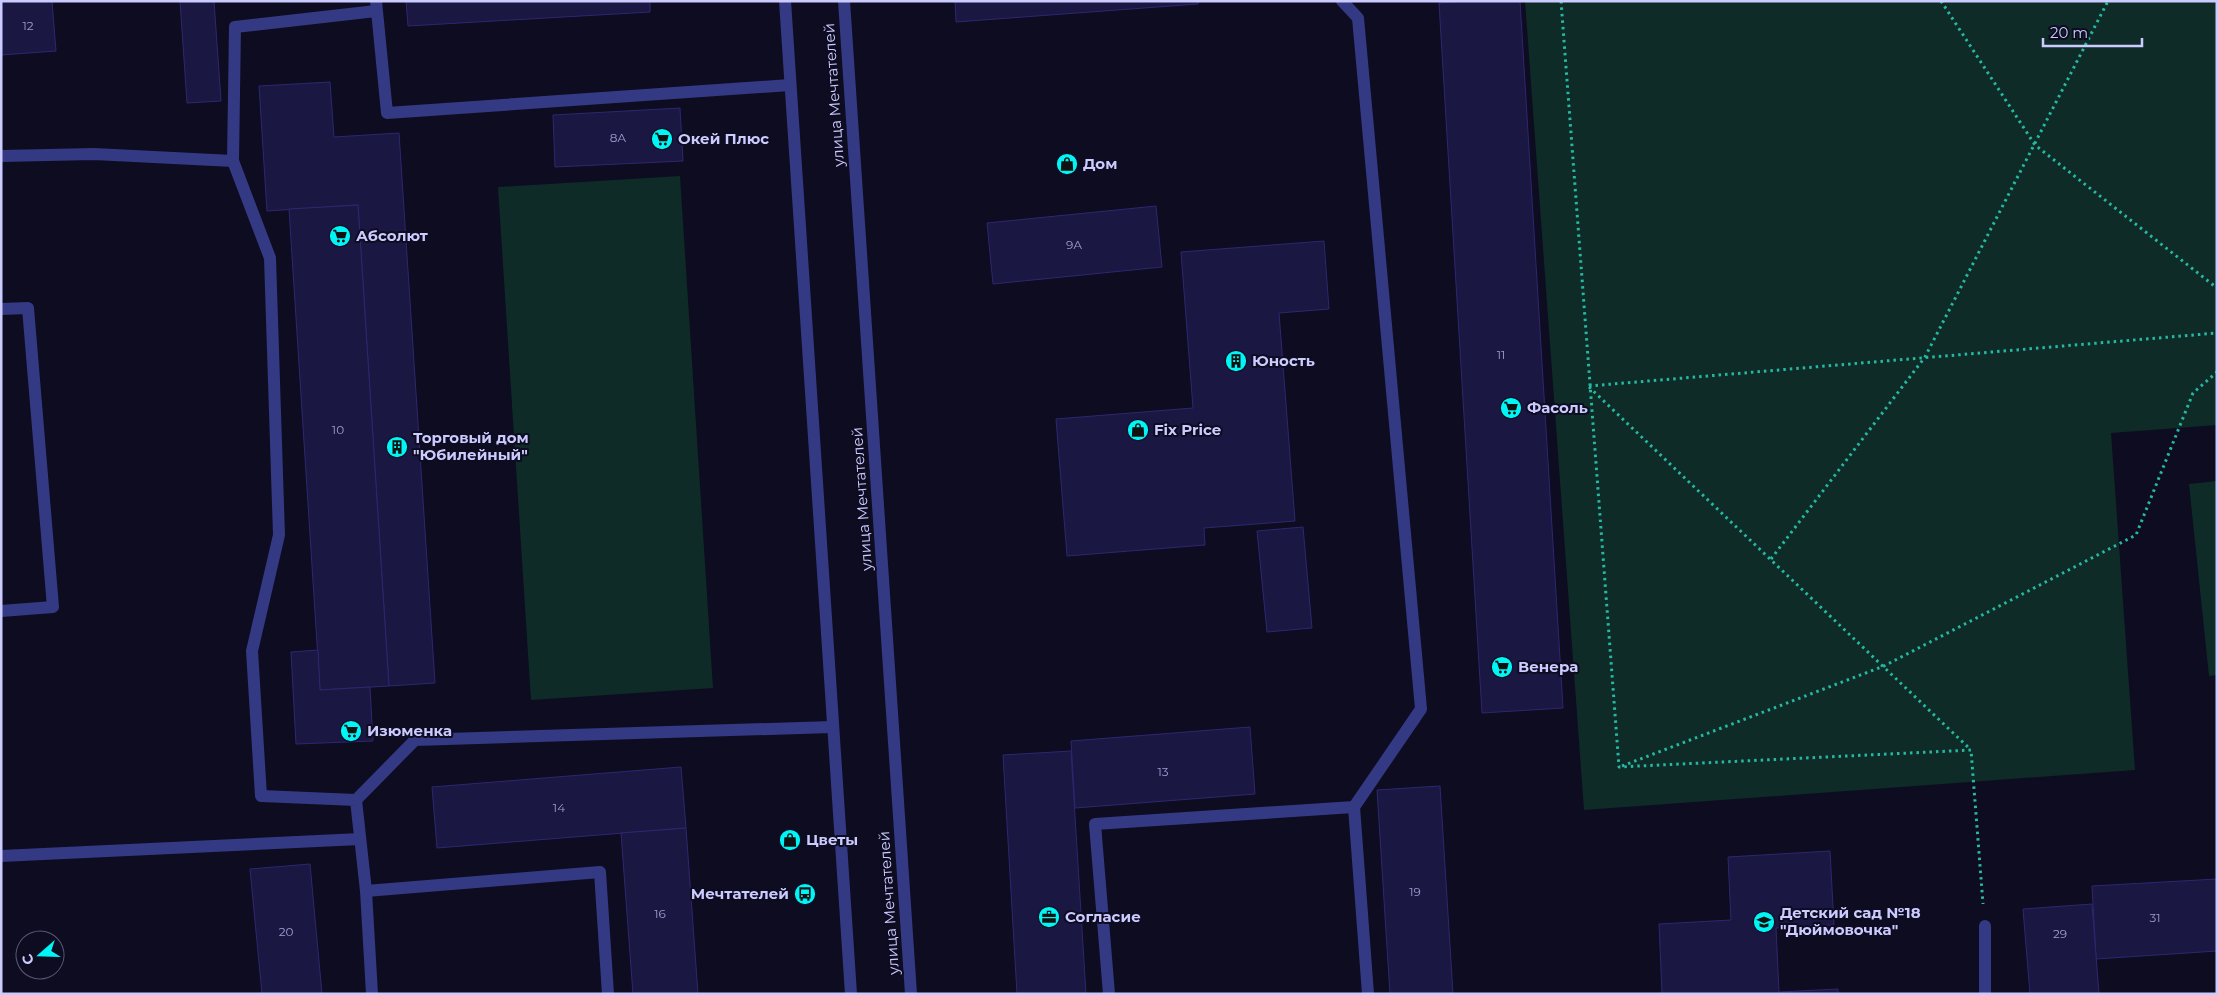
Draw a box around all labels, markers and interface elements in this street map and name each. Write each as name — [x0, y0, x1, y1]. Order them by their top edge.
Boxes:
scale bar — [2043, 15, 2142, 47]
house number: 12 — [22, 18, 34, 33]
street label: улица Мечтателей — [819, 22, 848, 169]
text: 20 m — [2050, 23, 2088, 42]
supermarket icon: Окей Плюс — [650, 127, 674, 151]
place label: Окей Плюс — [678, 129, 769, 148]
house number: 8А — [610, 130, 626, 145]
shop icon: Дом — [1055, 152, 1079, 176]
place label: Дом — [1083, 154, 1117, 173]
supermarket icon: Абсолют — [328, 224, 352, 248]
place label: Абсолют — [356, 226, 428, 245]
house number: 9А — [1066, 237, 1082, 252]
house number: 11 — [1497, 347, 1505, 362]
building icon: Юность — [1224, 349, 1248, 373]
place label: Юность — [1252, 351, 1315, 370]
supermarket icon: Фасоль — [1499, 396, 1523, 420]
place label: Фасоль — [1527, 398, 1588, 417]
shop icon: Fix Price — [1126, 418, 1150, 442]
place label: Fix Price — [1154, 420, 1221, 439]
house number: 10 — [332, 422, 344, 437]
street label: улица Мечтателей — [847, 426, 876, 573]
place label: Торговый дом "Юбилейный" — [413, 428, 529, 464]
building icon: Торговый дом "Юбилейный" — [385, 435, 409, 459]
supermarket icon: Венера — [1490, 655, 1514, 679]
place label: Венера — [1518, 657, 1578, 676]
supermarket icon: Изюменка — [339, 719, 363, 743]
place label: Изюменка — [367, 721, 452, 740]
house number: 13 — [1157, 764, 1169, 779]
house number: 14 — [553, 800, 565, 815]
shop icon: Цветы — [778, 828, 802, 852]
place label: Цветы — [806, 830, 858, 849]
street label: улица Мечтателей — [874, 830, 903, 977]
bus stop icon: Мечтателей — [793, 882, 817, 906]
place label: Мечтателей — [691, 884, 789, 903]
house number: 19 — [1409, 884, 1421, 899]
place label: Детский сад №18 "Дюймовочка" — [1780, 903, 1921, 939]
office icon: Согласие — [1037, 905, 1061, 929]
house number: 16 — [654, 906, 666, 921]
place label: Согласие — [1065, 907, 1141, 926]
school or university icon: Детский сад №18 "Дюймовочка" — [1752, 910, 1776, 934]
house number: 31 — [2149, 910, 2161, 925]
house number: 20 — [279, 924, 293, 939]
house number: 29 — [2053, 926, 2067, 941]
north arrow — [15, 930, 65, 980]
text: С — [18, 952, 38, 967]

